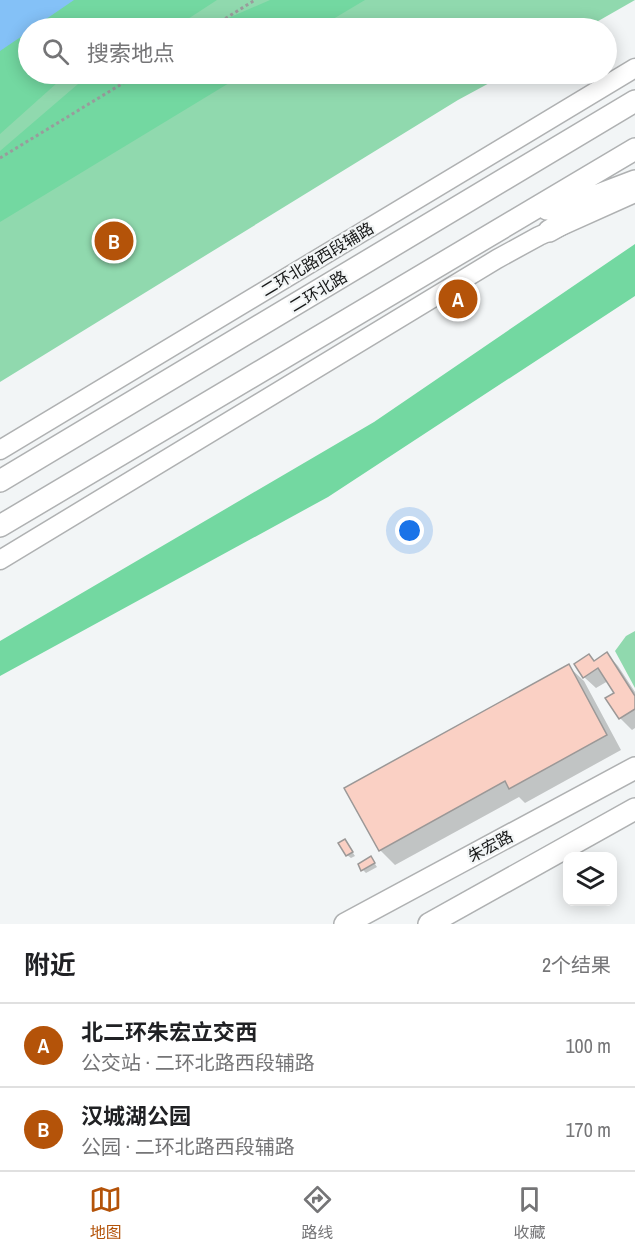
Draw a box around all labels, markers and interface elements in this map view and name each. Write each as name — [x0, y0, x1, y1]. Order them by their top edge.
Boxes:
search box — [18, 18, 617, 84]
icon: search — [39, 35, 72, 68]
text: 搜索地点 — [87, 38, 175, 68]
pin: B — [94, 218, 134, 264]
street label: 二环北路西段辅路 — [257, 218, 377, 300]
street label: 二环北路 — [286, 266, 350, 316]
pin: A — [438, 276, 478, 322]
your location — [395, 516, 424, 545]
street label: 朱宏路 — [464, 825, 516, 867]
map controls — [563, 852, 617, 906]
button: layers — [563, 852, 617, 906]
text: 附近 — [24, 947, 76, 982]
text: 2个结果 — [542, 951, 611, 978]
text: 北二环朱宏立交西 — [81, 1017, 257, 1047]
text: A — [38, 1032, 49, 1059]
text: 100 m — [565, 1032, 611, 1059]
text: 公交站 · 二环北路西段辅路 — [81, 1049, 315, 1076]
text: 汉城湖公园 — [81, 1101, 191, 1131]
text: B — [38, 1116, 49, 1143]
text: 170 m — [565, 1116, 611, 1143]
text: 公园 · 二环北路西段辅路 — [81, 1133, 295, 1160]
tab: 地图 — [89, 1183, 122, 1243]
tab: 路线 — [301, 1183, 334, 1243]
tab: 收藏 — [513, 1183, 546, 1243]

